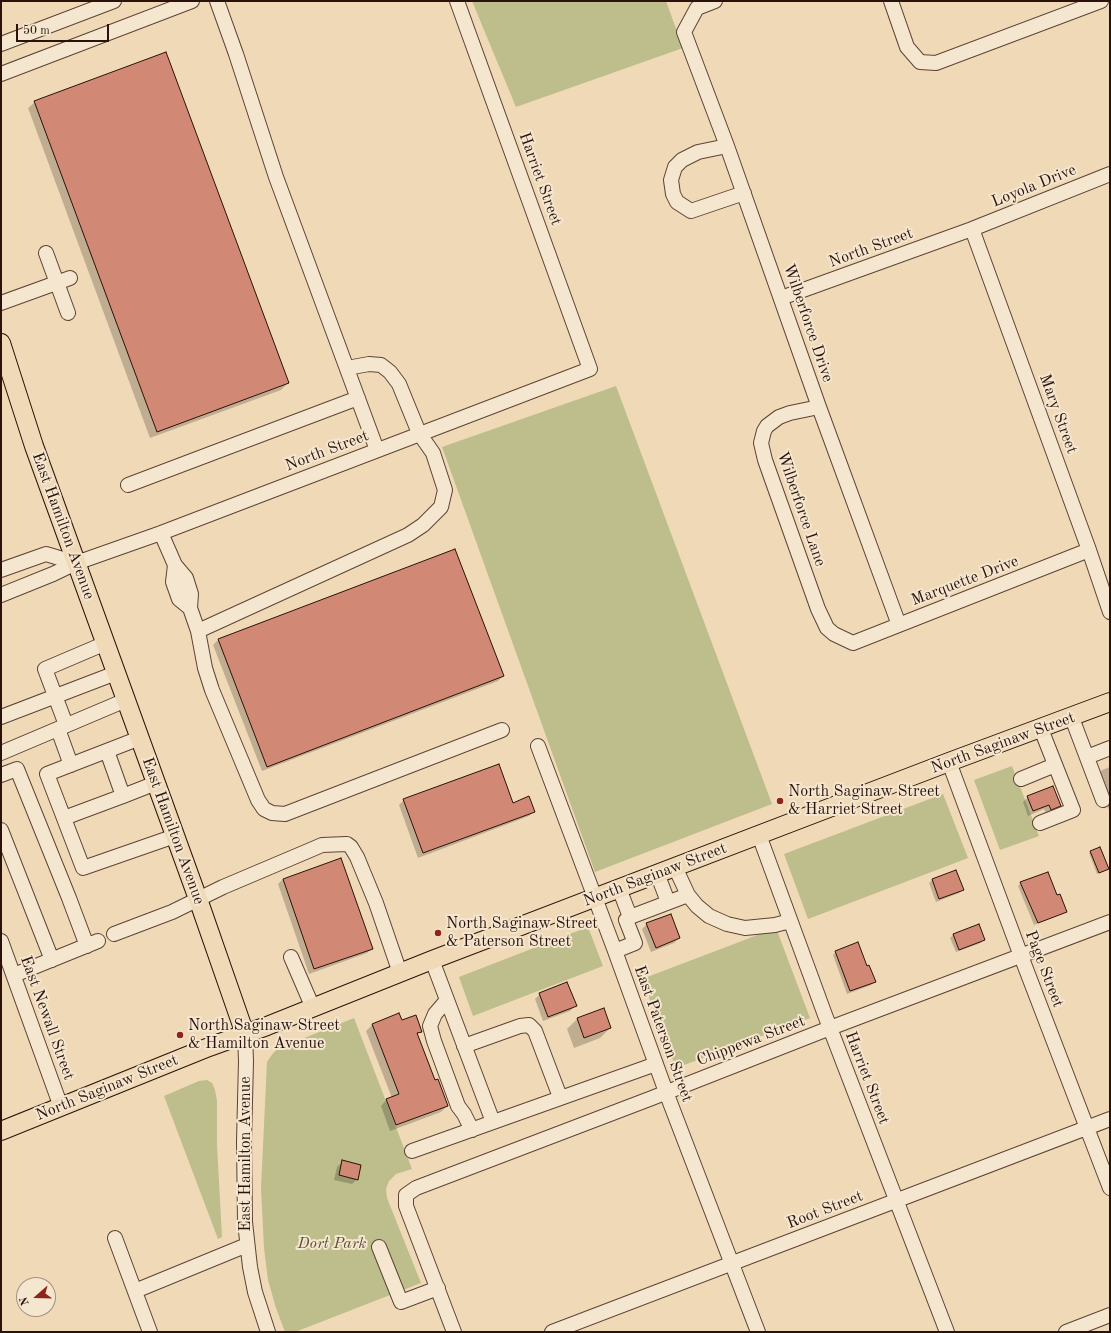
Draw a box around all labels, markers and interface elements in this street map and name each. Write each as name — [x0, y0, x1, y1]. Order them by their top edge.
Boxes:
scale bar — [18, 16, 111, 42]
text: 50 m — [23, 25, 50, 37]
street label: Harriet Street — [514, 130, 566, 228]
street label: Loyola Drive — [989, 160, 1079, 212]
street label: North Street — [826, 224, 916, 272]
street label: Wilberforce Drive — [779, 261, 837, 385]
street label: Mary Street — [1035, 372, 1081, 456]
street label: North Street — [282, 426, 372, 476]
street label: Wilberforce Lane — [772, 449, 830, 569]
street label: East Hamilton Avenue — [27, 450, 99, 602]
street label: Marquette Drive — [909, 552, 1021, 610]
street label: North Saginaw Street — [928, 708, 1078, 778]
street label: East Hamilton Avenue — [137, 755, 209, 907]
place label: North Saginaw Street & Harriet Street — [788, 782, 940, 820]
marker: North Saginaw Street & Harriet Street — [775, 796, 785, 806]
street label: North Saginaw Street — [581, 839, 729, 911]
place label: North Saginaw Street & Paterson Street — [446, 914, 598, 952]
marker: North Saginaw Street & Paterson Street — [433, 928, 443, 938]
street label: Page Street — [1021, 928, 1067, 1010]
street label: East Newall Street — [16, 953, 78, 1083]
street label: East Paterson Street — [629, 963, 697, 1105]
street label: Chippewa Street — [694, 1012, 808, 1070]
place label: North Saginaw Street & Hamilton Avenue — [188, 1016, 340, 1054]
street label: Harriet Street — [841, 1029, 893, 1127]
marker: North Saginaw Street & Hamilton Avenue — [175, 1030, 185, 1040]
street label: North Saginaw Street — [33, 1051, 181, 1125]
street label: East Hamilton Avenue — [236, 1076, 256, 1232]
street label: Root Street — [784, 1187, 866, 1233]
park label: Dort Park — [298, 1234, 366, 1254]
north arrow — [16, 1277, 56, 1317]
text: N — [19, 1295, 32, 1307]

